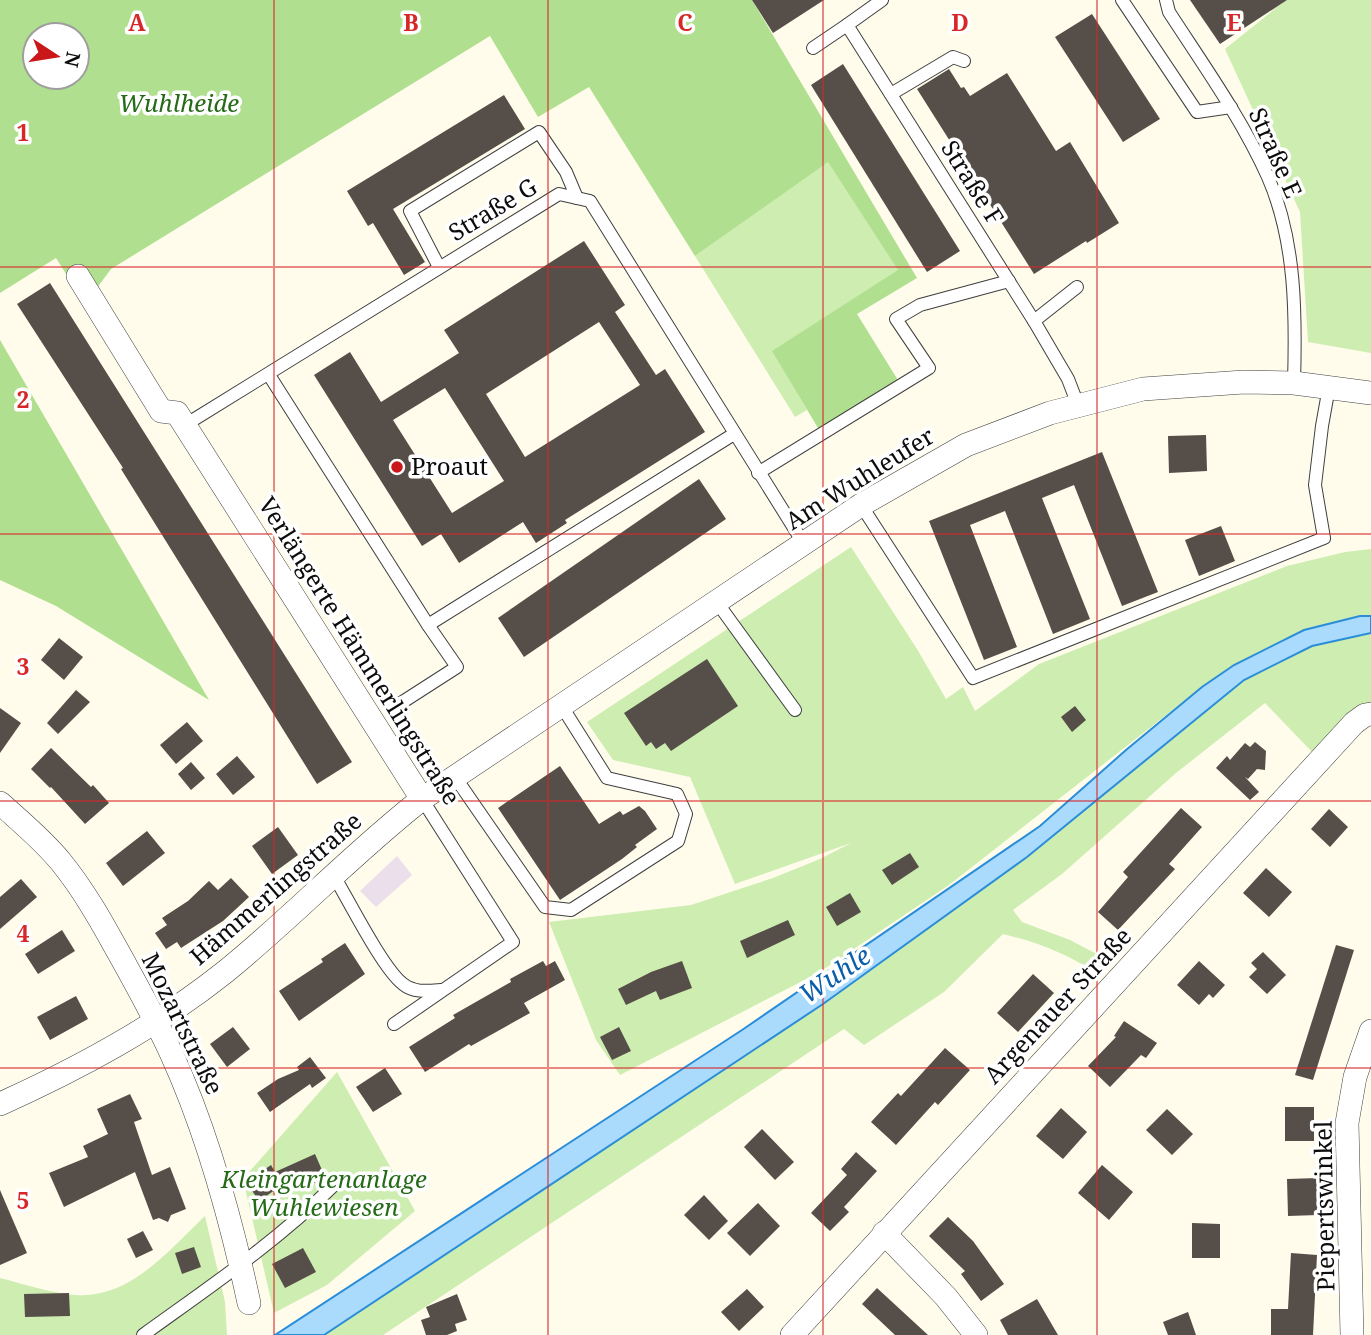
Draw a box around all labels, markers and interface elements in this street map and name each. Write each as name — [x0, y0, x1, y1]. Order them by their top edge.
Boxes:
text: A — [128, 6, 146, 38]
text: B — [403, 6, 419, 38]
text: C — [677, 6, 693, 38]
text: D — [951, 6, 969, 38]
text: E — [1226, 6, 1242, 38]
north arrow — [21, 21, 91, 91]
text: N — [58, 50, 87, 70]
park label: Wuhlheide — [119, 86, 239, 119]
street label: Straße E — [1242, 102, 1311, 203]
text: 1 — [17, 116, 30, 148]
street label: Straße F — [934, 133, 1012, 231]
street label: Straße G — [442, 169, 543, 248]
text: 2 — [17, 383, 30, 415]
street label: Am Wuhleufer — [778, 419, 940, 537]
place label: Proaut — [411, 449, 488, 482]
marker: Proaut — [389, 459, 405, 475]
street label: Verlängerte Hämmerlingstraße — [252, 490, 469, 811]
text: 3 — [17, 650, 30, 682]
street label: Hämmerlingstraße — [182, 804, 368, 972]
text: 4 — [17, 917, 30, 949]
street label: Argenauer Straße — [976, 920, 1138, 1090]
water label: Wuhle — [792, 937, 877, 1011]
street label: Mozartstraße — [135, 947, 232, 1100]
street label: Piepertswinkel — [1306, 1120, 1341, 1292]
park label: Kleingartenanlage Wuhlewiesen — [220, 1162, 427, 1223]
text: 5 — [17, 1184, 30, 1216]

